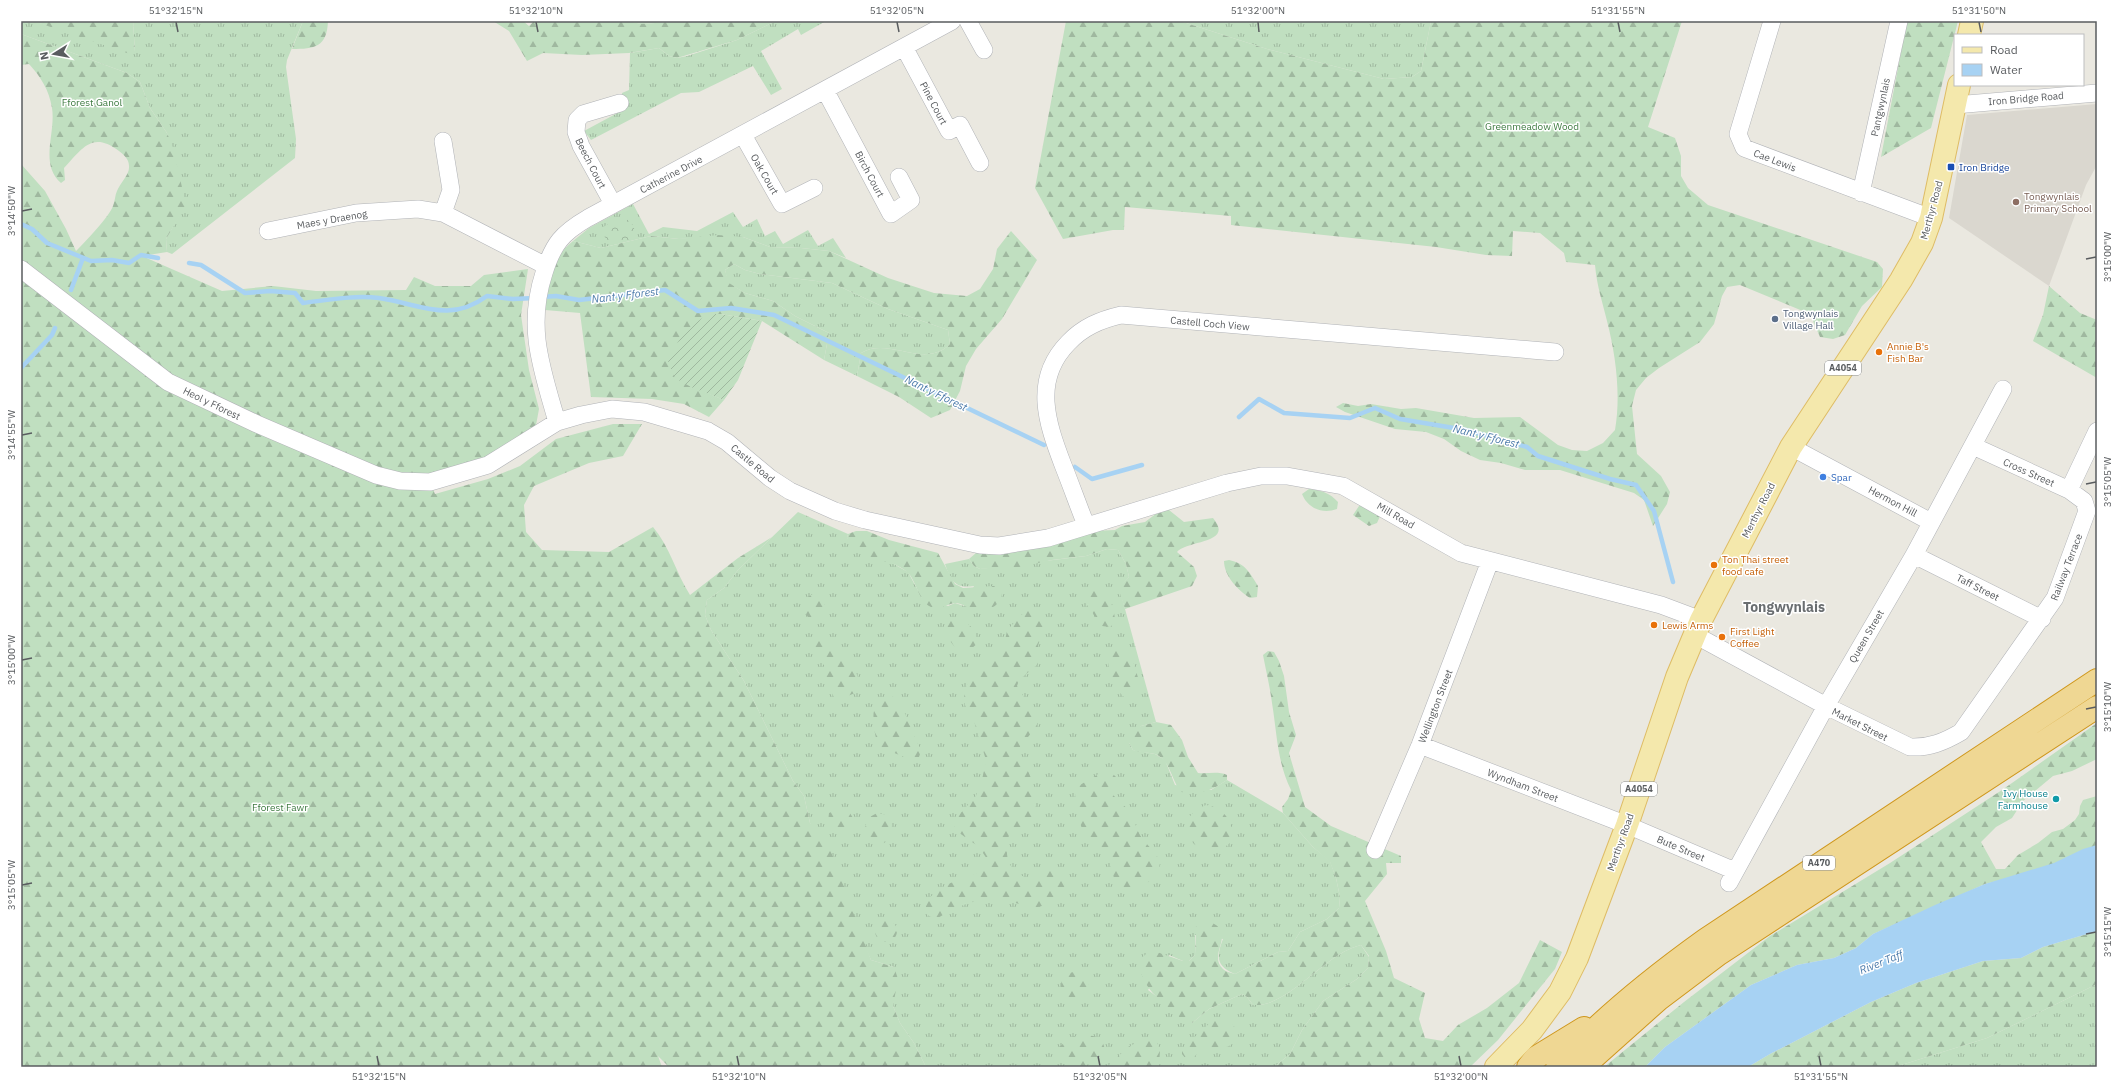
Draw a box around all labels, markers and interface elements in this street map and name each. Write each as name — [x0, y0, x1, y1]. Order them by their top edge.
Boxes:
text: 51°32'15"N — [149, 4, 203, 17]
text: 51°32'10"N — [509, 4, 563, 17]
text: 51°32'05"N — [870, 4, 924, 17]
text: 51°32'00"N — [1231, 4, 1285, 17]
text: 51°31'55"N — [1591, 4, 1645, 17]
text: 51°31'50"N — [1952, 4, 2006, 17]
north arrow — [34, 34, 74, 74]
legend — [1954, 34, 2084, 86]
text: Road — [1990, 42, 2018, 57]
text: N — [37, 51, 52, 61]
text: Water — [1990, 62, 2023, 77]
street label: Pantgwynlais — [1868, 77, 1893, 138]
street label: Pine Court — [917, 80, 951, 127]
street label: Iron Bridge Road — [1988, 89, 2064, 108]
park label: Fforest Ganol — [62, 96, 122, 109]
park label: Greenmeadow Wood — [1485, 120, 1579, 133]
street label: Beech Court — [572, 136, 609, 191]
street label: Cae Lewis — [1752, 146, 1798, 175]
street label: Birch Court — [852, 149, 887, 200]
street label: Catherine Drive — [638, 152, 705, 196]
street label: Oak Court — [748, 152, 782, 197]
place label: Iron Bridge — [1959, 161, 2010, 174]
marker: Iron Bridge — [1946, 162, 1956, 172]
street label: Merthyr Road — [1917, 179, 1946, 241]
text: 3°14'50"W — [5, 186, 18, 236]
place label: Tongwynlais Primary School — [2024, 190, 2092, 215]
marker: Tongwynlais Primary School — [2011, 197, 2021, 207]
street label: Maes y Draenog — [296, 207, 369, 232]
text: 3°15'00"W — [2101, 232, 2114, 282]
water label: Nant y Fforest — [591, 284, 660, 306]
place label: Tongwynlais Village Hall — [1783, 307, 1839, 332]
street label: Castell Coch View — [1170, 314, 1251, 333]
marker: Tongwynlais Village Hall — [1770, 314, 1780, 324]
place label: Annie B's Fish Bar — [1887, 340, 1929, 365]
marker: Annie B's Fish Bar — [1874, 347, 1884, 357]
road number: A4054 — [1825, 361, 1861, 375]
water label: Nant y Fforest — [903, 372, 970, 414]
street label: Heol y Fforest — [181, 384, 243, 423]
text: 3°14'55"W — [5, 410, 18, 460]
water label: Nant y Fforest — [1452, 421, 1521, 451]
street label: Castle Road — [728, 441, 777, 486]
street label: Cross Street — [2001, 455, 2057, 490]
text: 3°15'05"W — [2101, 457, 2114, 507]
place label: Spar — [1831, 471, 1852, 484]
marker: Spar — [1818, 472, 1828, 482]
street label: Merthyr Road — [1739, 480, 1778, 540]
street label: Hermon Hill — [1866, 483, 1920, 520]
street label: Mill Road — [1375, 499, 1417, 531]
street label: Railway Terrace — [2048, 531, 2085, 603]
place label: Ton Thai street food cafe — [1722, 553, 1789, 578]
marker: Ton Thai street food cafe — [1709, 560, 1719, 570]
street label: Taff Street — [1954, 571, 2002, 604]
district label: Tongwynlais — [1743, 598, 1825, 616]
street label: Queen Street — [1846, 607, 1887, 665]
place label: Lewis Arms — [1662, 619, 1714, 632]
marker: Lewis Arms — [1649, 620, 1659, 630]
place label: First Light Coffee — [1730, 625, 1775, 650]
marker: First Light Coffee — [1717, 632, 1727, 642]
text: 3°15'00"W — [5, 635, 18, 685]
street label: Wellington Street — [1415, 667, 1456, 745]
text: 3°15'10"W — [2101, 682, 2114, 732]
street label: Market Street — [1830, 705, 1890, 744]
street label: Wyndham Street — [1486, 766, 1561, 805]
road number: A4054 — [1621, 782, 1657, 796]
place label: Ivy House Farmhouse — [1998, 787, 2049, 812]
marker: Ivy House Farmhouse — [2051, 794, 2061, 804]
park label: Fforest Fawr — [252, 801, 308, 814]
street label: Merthyr Road — [1604, 812, 1637, 873]
street label: Bute Street — [1655, 833, 1707, 865]
road number: A470 — [1803, 856, 1835, 870]
text: 3°15'05"W — [5, 860, 18, 910]
text: 3°15'15"W — [2101, 907, 2114, 957]
water label: River Taff — [1857, 946, 1906, 977]
text: 51°32'15"N — [352, 1070, 406, 1083]
text: 51°32'10"N — [712, 1070, 766, 1083]
text: 51°32'05"N — [1073, 1070, 1127, 1083]
text: 51°32'00"N — [1434, 1070, 1488, 1083]
text: 51°31'55"N — [1794, 1070, 1848, 1083]

